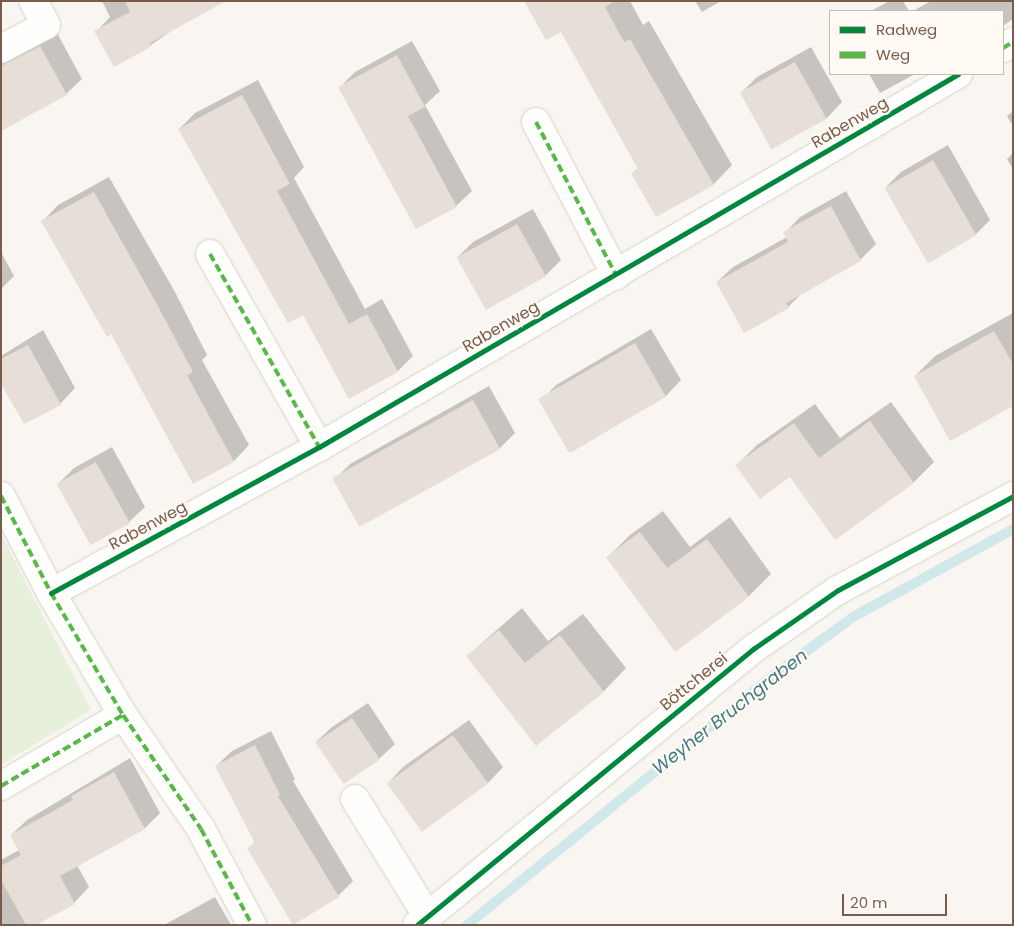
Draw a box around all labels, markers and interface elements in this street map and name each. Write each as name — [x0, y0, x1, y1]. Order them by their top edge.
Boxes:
legend — [829, 10, 1004, 75]
text: Radweg — [876, 19, 937, 40]
text: Weg — [876, 44, 910, 65]
street label: Rabenweg — [808, 93, 892, 153]
street label: Rabenweg — [459, 297, 543, 357]
street label: Rabenweg — [106, 497, 190, 555]
water label: Weyher Bruchgraben — [648, 645, 812, 779]
street label: Böttcherei — [656, 649, 732, 715]
scale bar — [844, 884, 949, 916]
text: 20 m — [850, 892, 888, 913]

